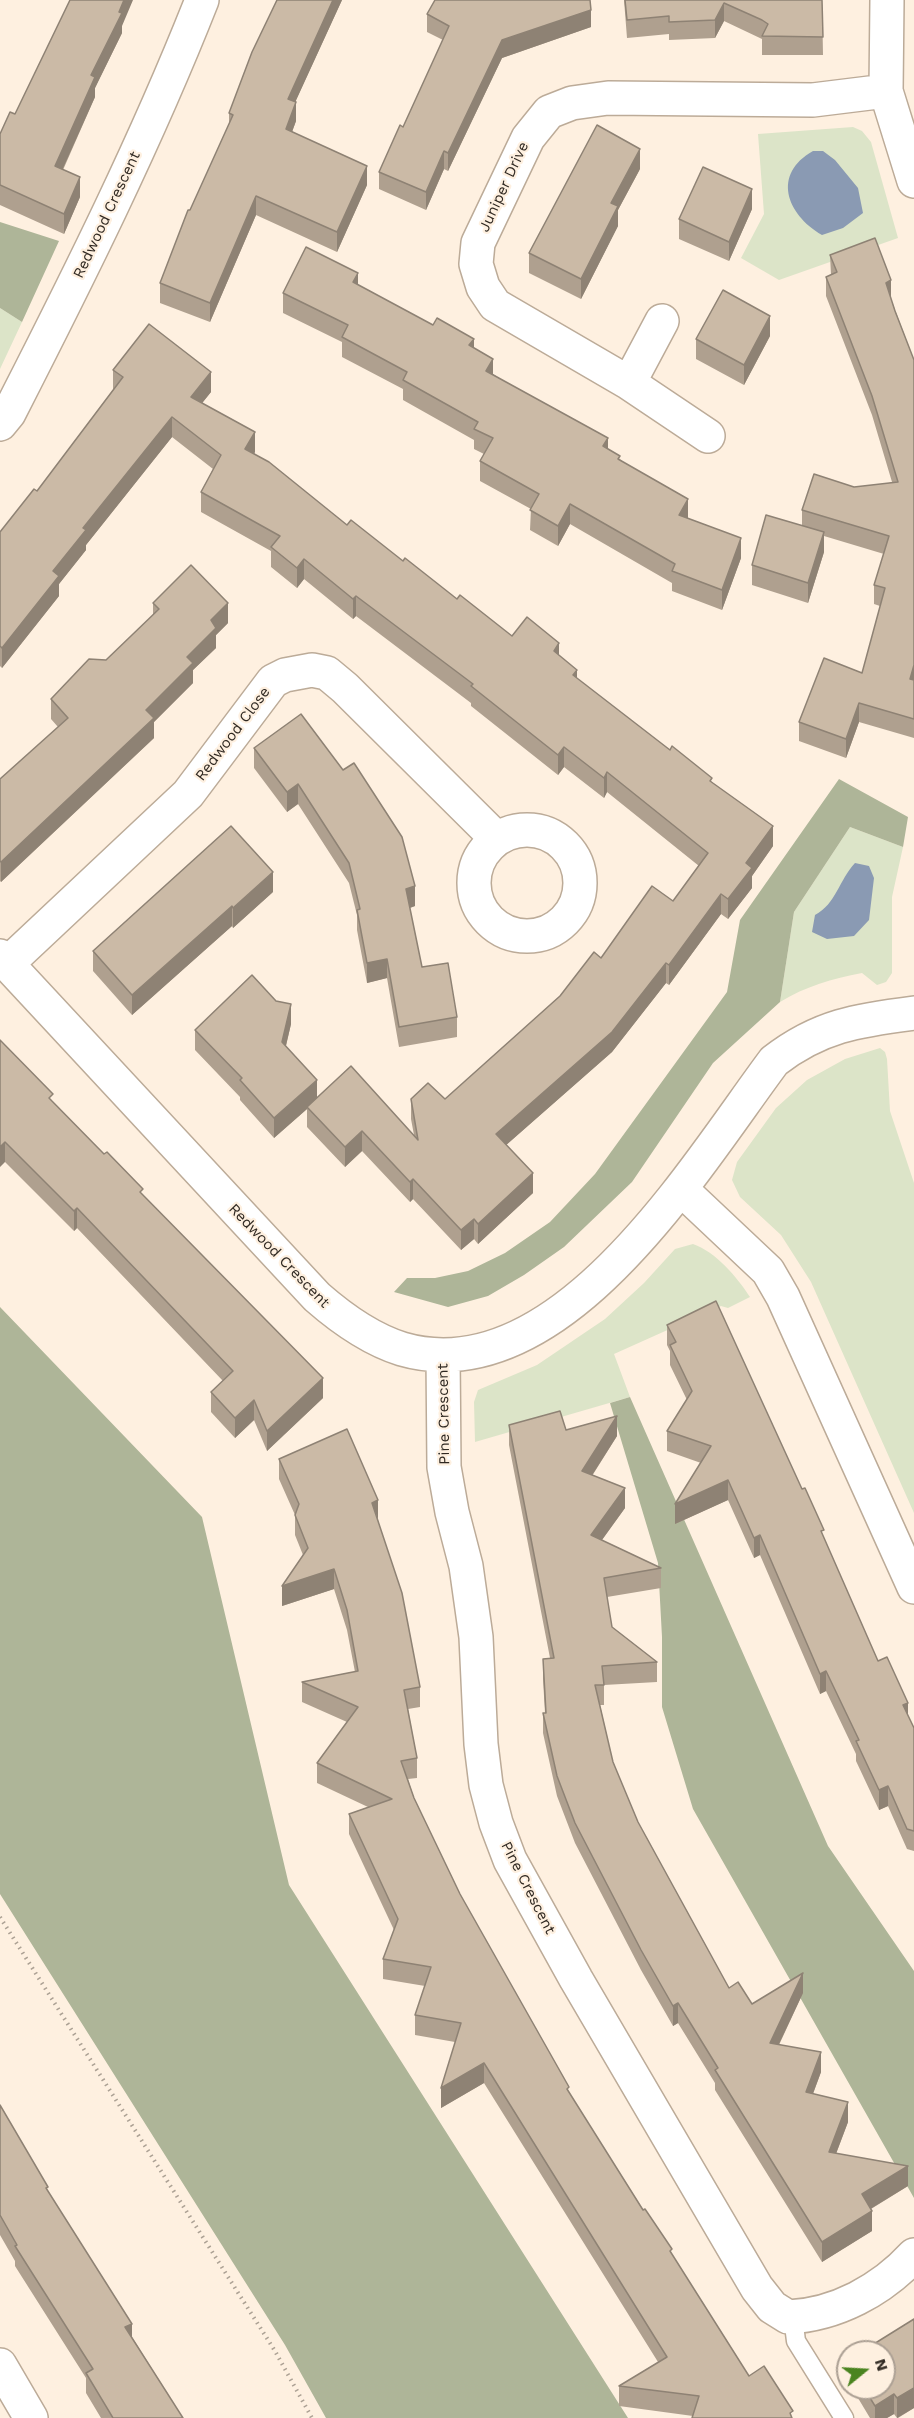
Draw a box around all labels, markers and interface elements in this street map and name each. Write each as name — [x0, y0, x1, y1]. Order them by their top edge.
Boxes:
street label: Juniper Drive — [475, 139, 533, 235]
street label: Redwood Crescent — [70, 149, 144, 281]
street label: Redwood Close — [192, 683, 274, 785]
street label: Redwood Crescent — [225, 1200, 333, 1312]
street label: Pine Crescent — [434, 1363, 454, 1465]
street label: Pine Crescent — [497, 1839, 559, 1937]
north arrow — [836, 2340, 896, 2400]
text: N — [871, 2356, 893, 2373]

